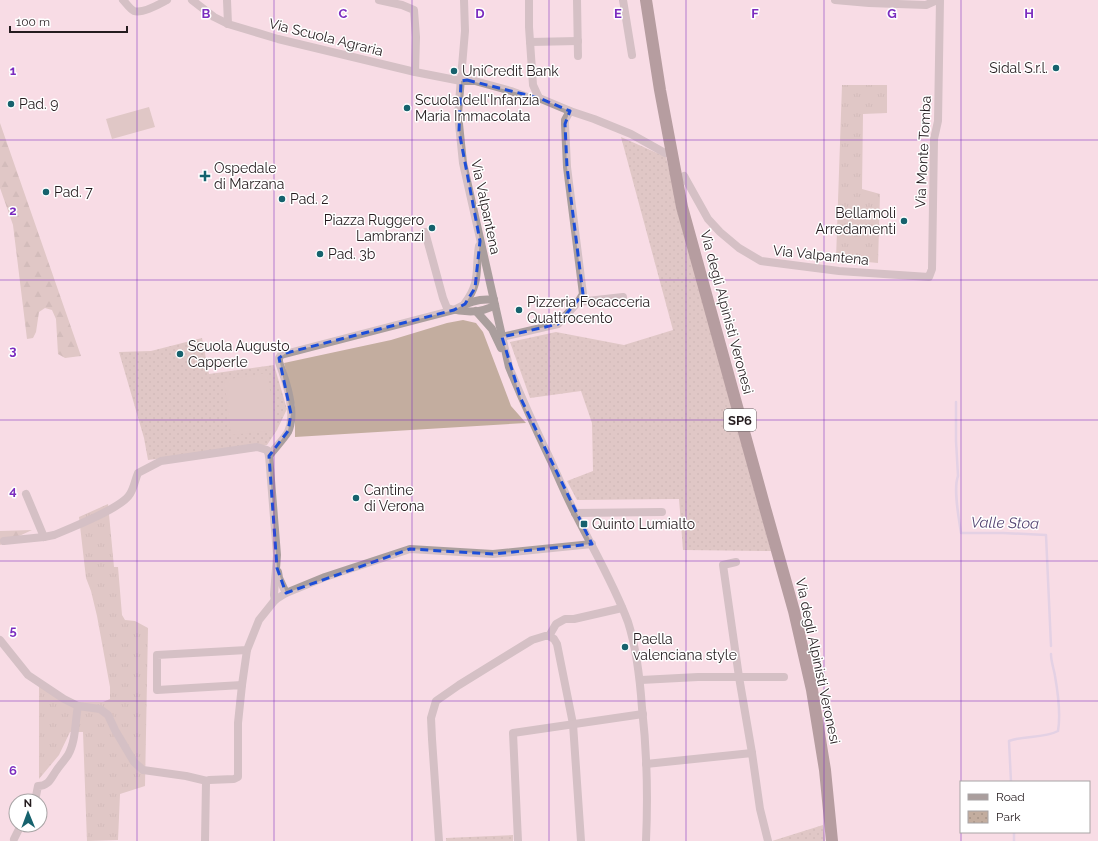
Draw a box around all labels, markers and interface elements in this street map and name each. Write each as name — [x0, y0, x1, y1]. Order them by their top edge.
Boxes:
text: B — [202, 6, 211, 21]
text: C — [339, 6, 348, 21]
text: D — [475, 6, 485, 21]
text: E — [614, 6, 622, 21]
text: F — [751, 6, 759, 21]
text: G — [887, 6, 897, 21]
text: H — [1024, 6, 1034, 21]
scale bar — [10, 8, 127, 34]
text: 100 m — [16, 15, 50, 29]
street label: Via Scuola Agraria — [267, 15, 385, 59]
place label: Sidal S.r.l. — [989, 60, 1048, 76]
text: 1 — [10, 63, 17, 78]
place label: UniCredit Bank — [462, 63, 559, 79]
marker: Sidal S.r.l. — [1051, 63, 1061, 73]
marker: UniCredit Bank — [449, 66, 459, 76]
place label: Scuola dell'Infanzia Maria Immacolata — [415, 92, 539, 124]
street label: Via Monte Tomba — [912, 95, 934, 209]
place label: Pad. 9 — [19, 96, 58, 112]
marker: Pad. 9 — [6, 99, 16, 109]
marker: Scuola dell'Infanzia Maria Immacolata — [402, 103, 412, 113]
street label: Via Valpantena — [468, 158, 504, 256]
place label: Ospedale di Marzana — [214, 160, 284, 192]
marker: Ospedale di Marzana — [199, 170, 211, 182]
place label: Pad. 7 — [54, 184, 93, 200]
marker: Pad. 7 — [41, 187, 51, 197]
place label: Pad. 2 — [290, 191, 328, 207]
marker: Pad. 2 — [277, 194, 287, 204]
text: 2 — [9, 203, 17, 218]
place label: Bellamoli Arredamenti — [815, 205, 896, 237]
place label: Piazza Ruggero Lambranzi — [324, 212, 424, 244]
marker: Bellamoli Arredamenti — [899, 216, 909, 226]
marker: Piazza Ruggero Lambranzi — [427, 223, 437, 233]
street label: Via degli Alpinisti Veronesi — [697, 228, 757, 396]
street label: Via Valpantena — [772, 242, 870, 268]
place label: Pad. 3b — [328, 246, 376, 262]
marker: Pad. 3b — [315, 249, 325, 259]
place label: Pizzeria Focacceria Quattrocento — [527, 294, 650, 326]
marker: Pizzeria Focacceria Quattrocento — [514, 305, 524, 315]
place label: Scuola Augusto Capperle — [188, 338, 290, 370]
text: 3 — [9, 343, 17, 358]
marker: Scuola Augusto Capperle — [175, 349, 185, 359]
road number: SP6 — [724, 409, 756, 431]
place label: Cantine di Verona — [364, 482, 424, 514]
text: 4 — [9, 483, 17, 498]
marker: Cantine di Verona — [351, 493, 361, 503]
water label: Valle Stoa — [971, 513, 1039, 533]
place label: Quinto Lumialto — [592, 516, 695, 532]
marker: Quinto Lumialto — [579, 519, 589, 529]
street label: Via degli Alpinisti Veronesi — [793, 577, 843, 745]
text: 5 — [9, 623, 17, 638]
place label: Paella valenciana style — [633, 631, 737, 663]
marker: Paella valenciana style — [620, 642, 630, 652]
text: 6 — [9, 763, 17, 778]
legend — [960, 781, 1090, 833]
text: Road — [996, 790, 1025, 804]
north arrow — [8, 793, 48, 833]
text: N — [24, 797, 32, 810]
text: Park — [996, 810, 1021, 824]

